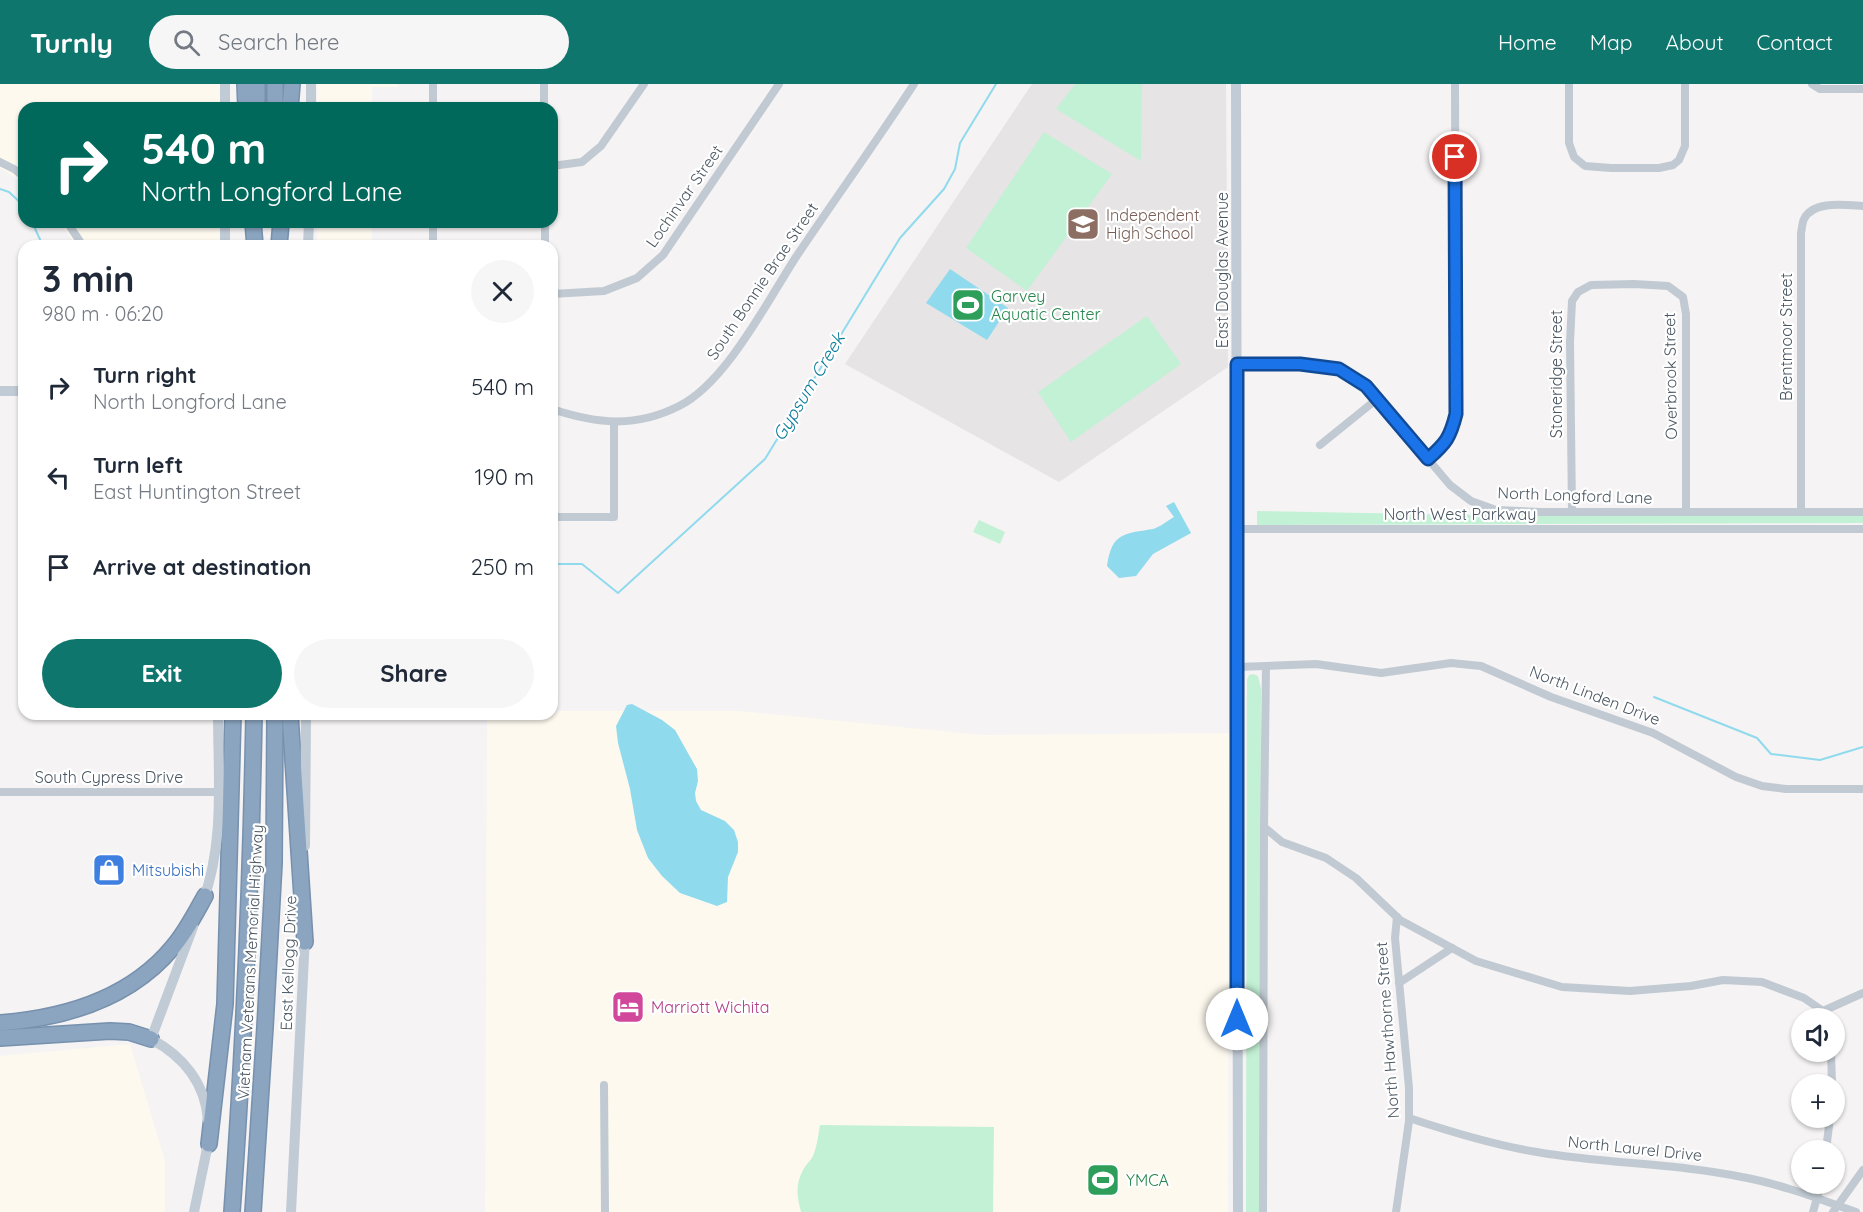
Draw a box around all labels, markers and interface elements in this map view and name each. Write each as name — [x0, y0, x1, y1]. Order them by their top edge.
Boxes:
search box — [149, 15, 569, 69]
text: Turnly — [30, 25, 113, 60]
icon: search — [170, 26, 203, 59]
text: Search here — [218, 28, 339, 56]
text: Home — [1498, 29, 1557, 55]
text: Map — [1590, 29, 1633, 55]
text: About — [1666, 29, 1724, 55]
text: Contact — [1757, 29, 1833, 55]
text: 540 m — [141, 122, 266, 175]
icon: right — [42, 126, 120, 204]
pin — [1429, 131, 1480, 182]
icon: arrive — [1438, 140, 1471, 173]
street label: Lochinvar Street — [641, 141, 727, 251]
text: North Longford Lane — [141, 174, 402, 208]
street label: East Douglas Avenue — [1212, 192, 1232, 348]
street label: South Bonnie Brae Street — [702, 199, 822, 363]
place label: Independent High School — [1106, 205, 1199, 243]
school or university icon: Independent High School — [1065, 206, 1101, 242]
text: 3 min — [42, 256, 135, 301]
button: close — [471, 260, 534, 323]
street label: Brentmoor Street — [1776, 273, 1796, 401]
place label: Garvey Aquatic Center — [991, 286, 1101, 324]
sports icon: Garvey Aquatic Center — [950, 287, 986, 323]
text: 980 m · 06:20 — [42, 301, 164, 326]
street label: Stoneridge Street — [1546, 310, 1566, 438]
street label: Overbrook Street — [1659, 312, 1681, 440]
water label: Gypsum Creek — [767, 327, 851, 445]
text: Turn right — [93, 361, 197, 389]
icon: right — [42, 371, 75, 404]
text: 540 m — [471, 373, 534, 401]
text: North Longford Lane — [93, 389, 287, 414]
text: Turn left — [93, 451, 183, 479]
icon: left — [42, 461, 75, 494]
text: 190 m — [474, 463, 534, 491]
text: East Huntington Street — [93, 479, 301, 504]
street label: North Longford Lane — [1497, 482, 1653, 508]
street label: North West Parkway — [1384, 504, 1536, 524]
icon: arrive — [42, 551, 75, 584]
text: Arrive at destination — [93, 553, 311, 581]
text: 250 m — [471, 553, 534, 581]
button: Exit — [42, 639, 282, 708]
button: Share — [294, 639, 534, 708]
street label: North Linden Drive — [1527, 661, 1663, 729]
street label: South Cypress Drive — [35, 767, 183, 787]
street label: Vietnam Veterans Memorial Highway — [233, 824, 267, 1100]
shop icon: Mitsubishi — [91, 852, 127, 888]
place label: Mitsubishi — [132, 860, 204, 880]
street label: East Kellogg Drive — [276, 895, 300, 1031]
street label: North Hawthorne Street — [1371, 941, 1403, 1119]
position arrow — [1205, 987, 1269, 1051]
hotel icon: Marriott Wichita — [610, 989, 646, 1025]
place label: Marriott Wichita — [651, 997, 769, 1017]
map controls — [1791, 1008, 1845, 1194]
button: sound — [1791, 1008, 1845, 1062]
button: + — [1791, 1074, 1845, 1128]
street label: North Laurel Drive — [1567, 1131, 1703, 1165]
button: − — [1791, 1140, 1845, 1194]
sports icon: YMCA — [1085, 1162, 1121, 1198]
place label: YMCA — [1126, 1170, 1169, 1190]

